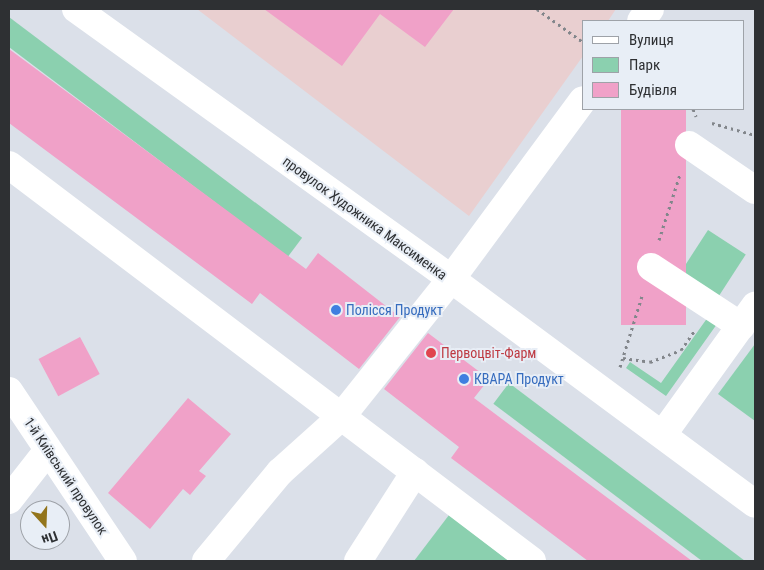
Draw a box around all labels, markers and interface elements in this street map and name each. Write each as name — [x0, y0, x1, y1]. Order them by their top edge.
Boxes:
legend — [582, 20, 744, 110]
text: Вулиця — [629, 31, 674, 49]
text: Парк — [629, 56, 660, 74]
text: Будівля — [629, 81, 677, 99]
street label: провулок Художника Максименка — [280, 153, 450, 283]
place label: Полісся Продукт — [346, 302, 443, 318]
marker: Полісся Продукт — [330, 304, 342, 316]
place label: Первоцвіт-Фарм — [441, 345, 536, 361]
marker: Первоцвіт-Фарм — [425, 347, 437, 359]
place label: КВАРА Продукт — [474, 371, 564, 387]
marker: КВАРА Продукт — [458, 373, 470, 385]
street label: 1-й Київський провулок — [21, 414, 111, 538]
north arrow — [20, 500, 70, 550]
text: Пн — [40, 528, 60, 548]

